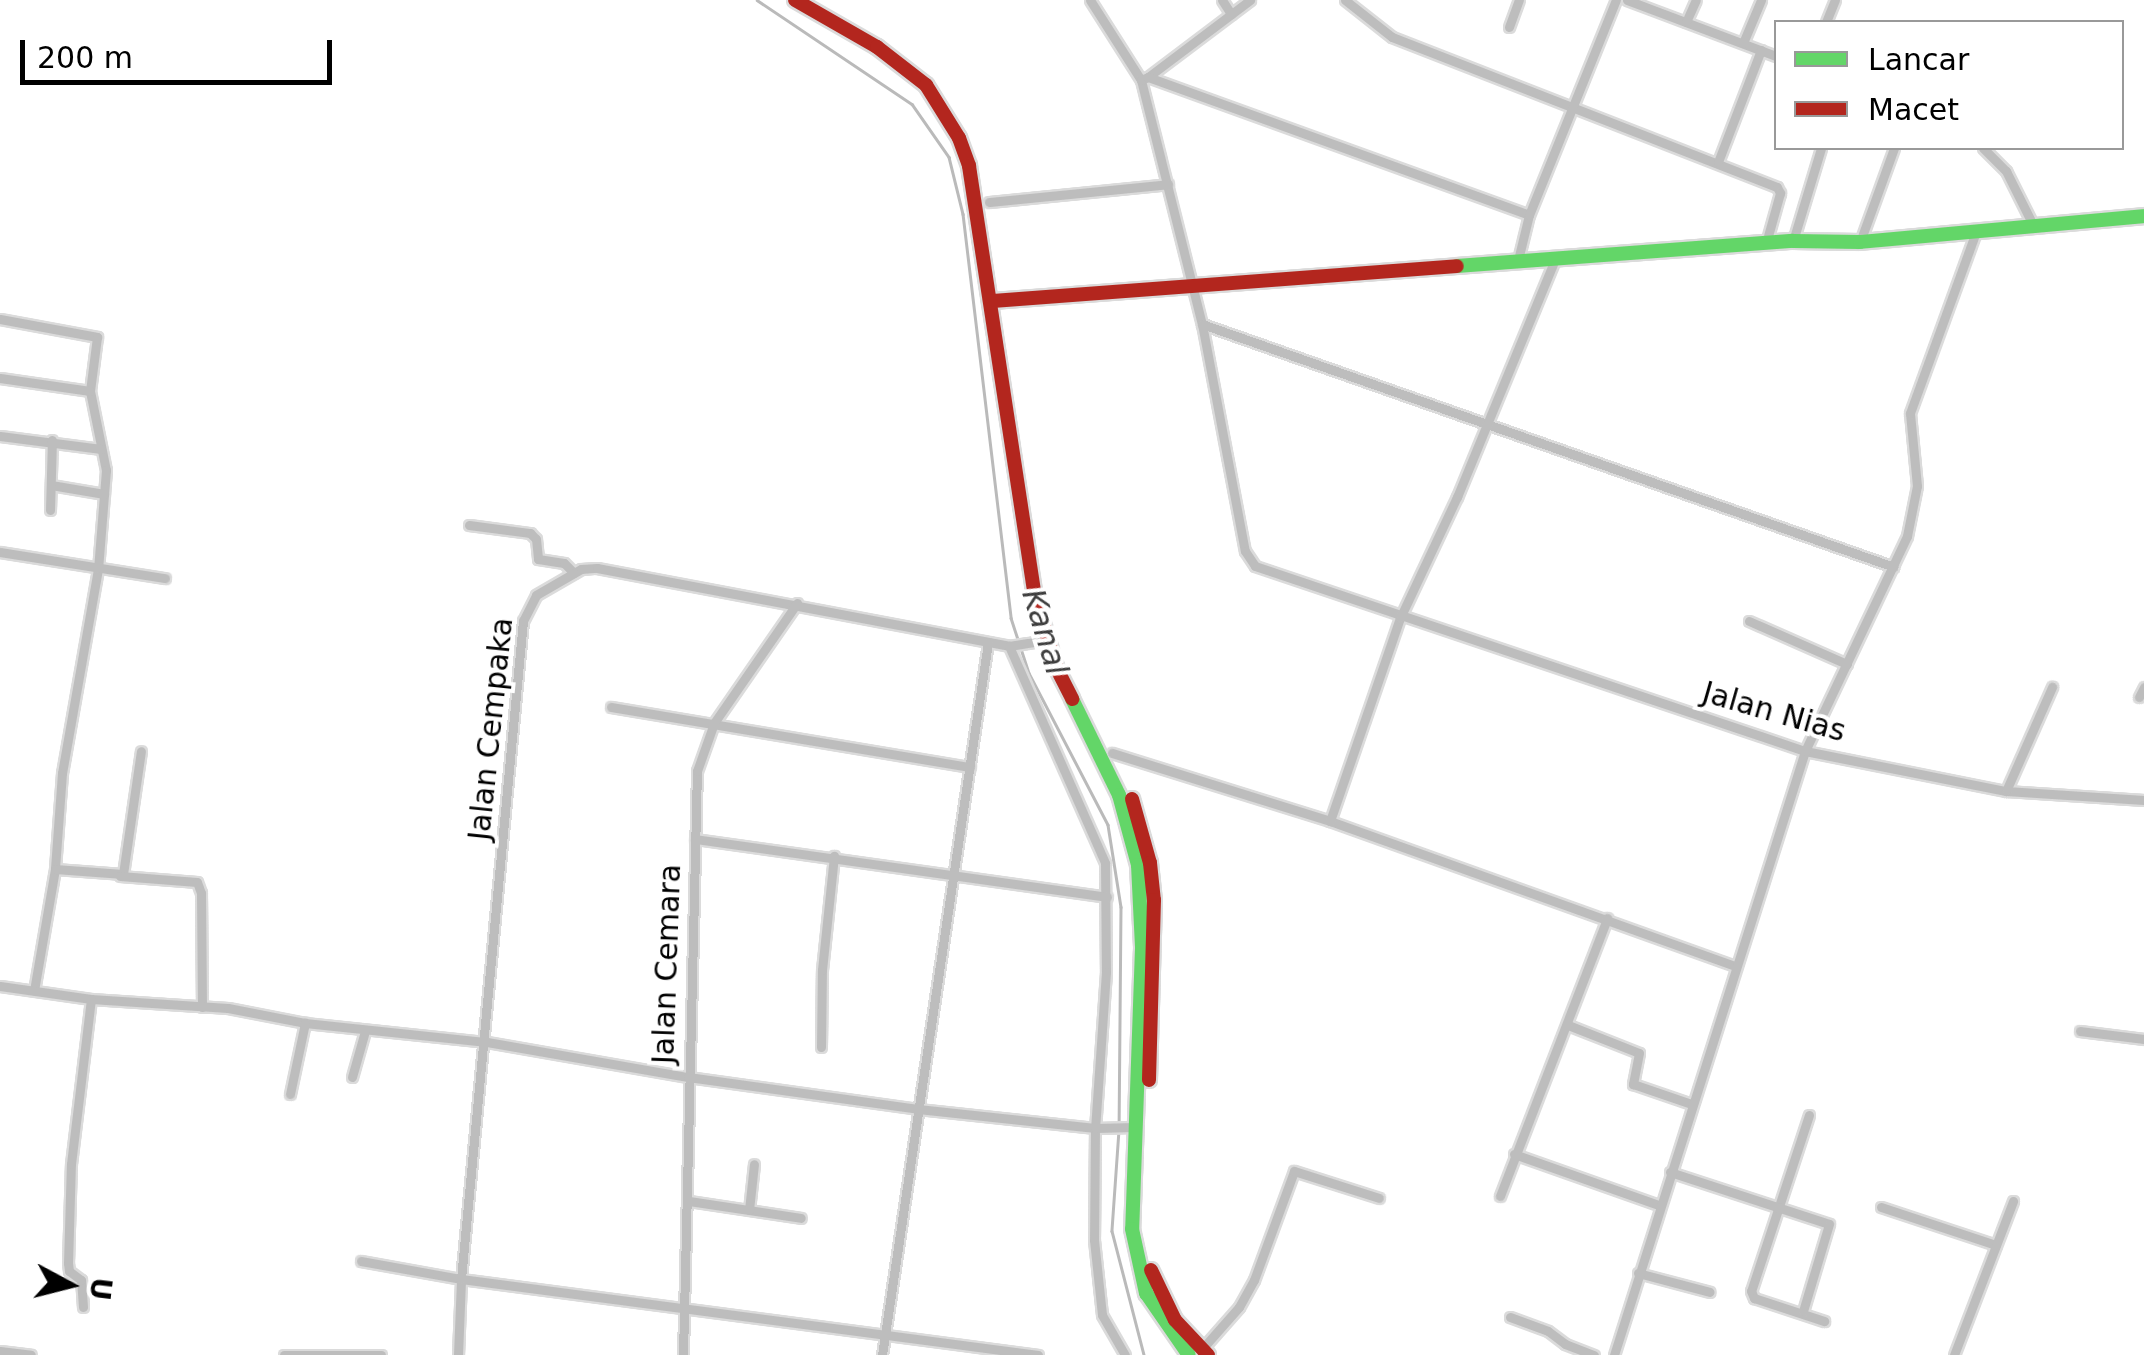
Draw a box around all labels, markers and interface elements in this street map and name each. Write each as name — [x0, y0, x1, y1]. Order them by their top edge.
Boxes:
scale bar — [25, 20, 338, 82]
legend — [1774, 20, 2124, 150]
text: 200 m — [37, 40, 133, 75]
text: Lancar — [1868, 42, 1969, 77]
text: Macet — [1868, 92, 1959, 127]
water label: Kanal — [1014, 584, 1076, 680]
street label: Jalan Cempaka — [461, 616, 521, 842]
street label: Jalan Nias — [1698, 674, 1850, 750]
street label: Jalan Cemara — [646, 863, 688, 1065]
north arrow — [20, 1235, 120, 1335]
text: U — [83, 1275, 118, 1302]

